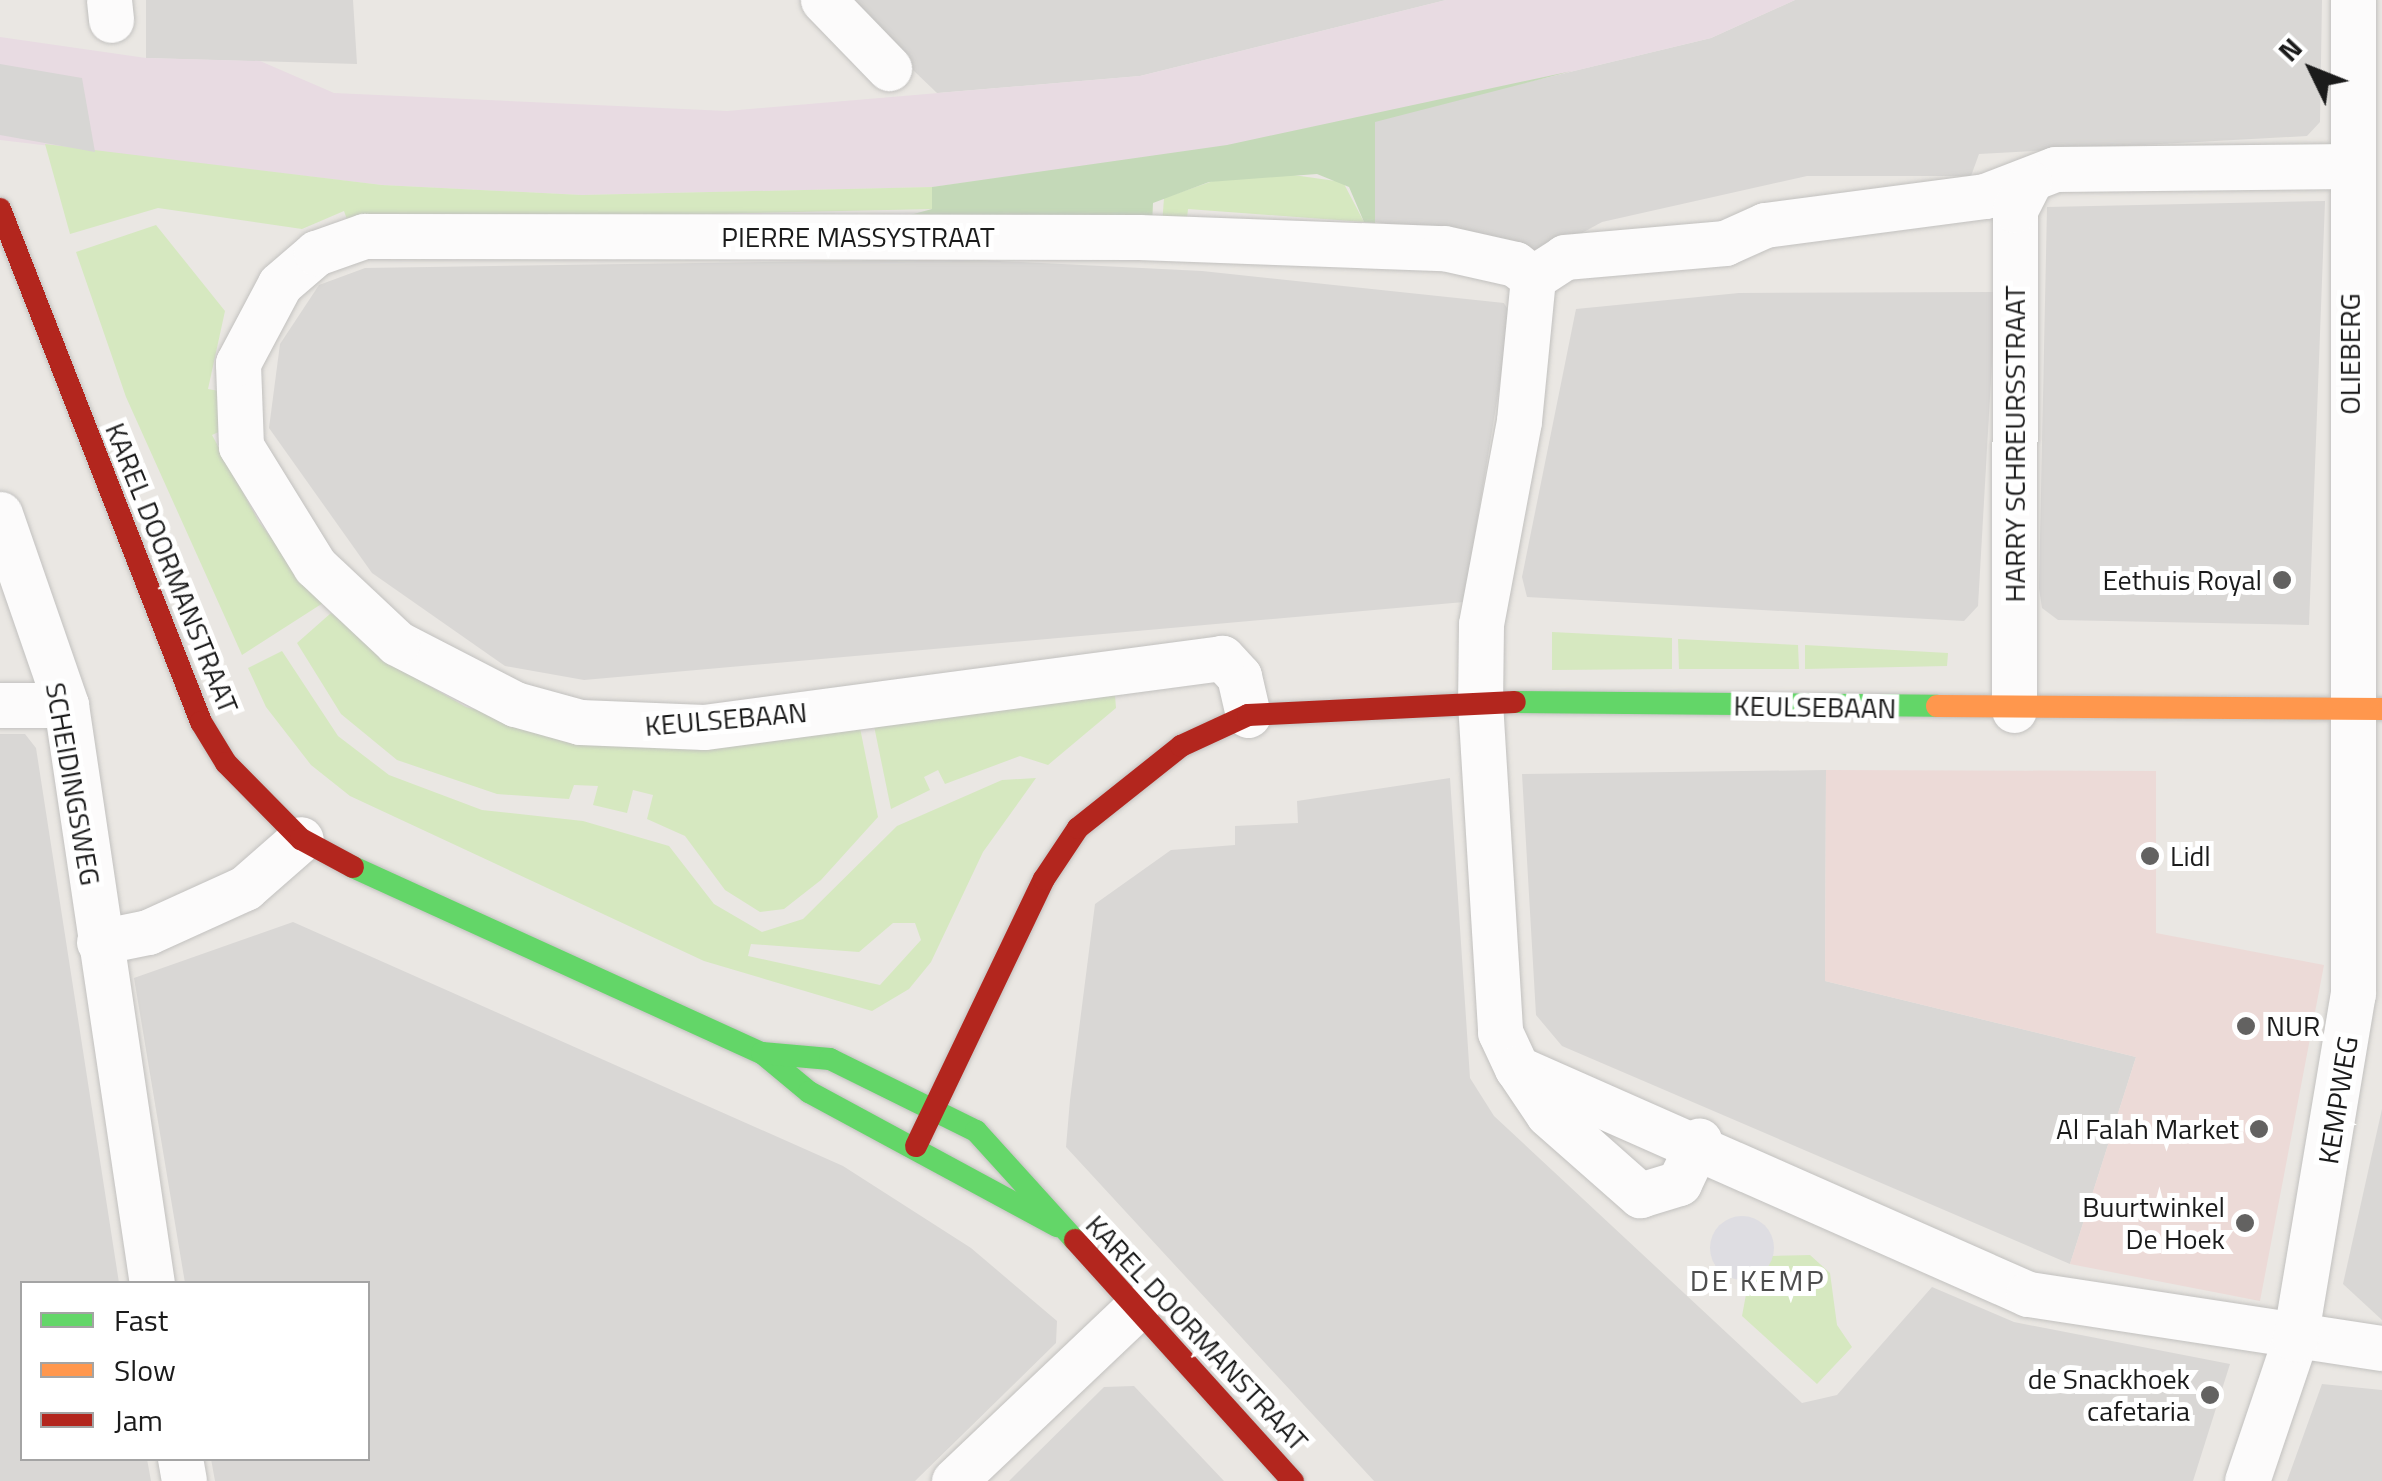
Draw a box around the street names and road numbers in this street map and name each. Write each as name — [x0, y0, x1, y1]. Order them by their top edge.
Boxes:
street label: PIERRE MASSYSTRAAT — [721, 220, 995, 254]
street label: HARRY SCHREURSSTRAAT — [1998, 286, 2032, 602]
street label: OLIEBERG — [2333, 293, 2367, 415]
street label: KAREL DOORMANSTRAAT — [98, 418, 246, 718]
street label: SCHEIDINGSWEG — [39, 680, 107, 888]
street label: KEULSEBAAN — [1733, 689, 1897, 725]
street label: KEULSEBAAN — [643, 695, 809, 743]
street label: KEMPWEG — [2311, 1034, 2365, 1166]
street label: KAREL DOORMANSTRAAT — [1079, 1208, 1315, 1458]

